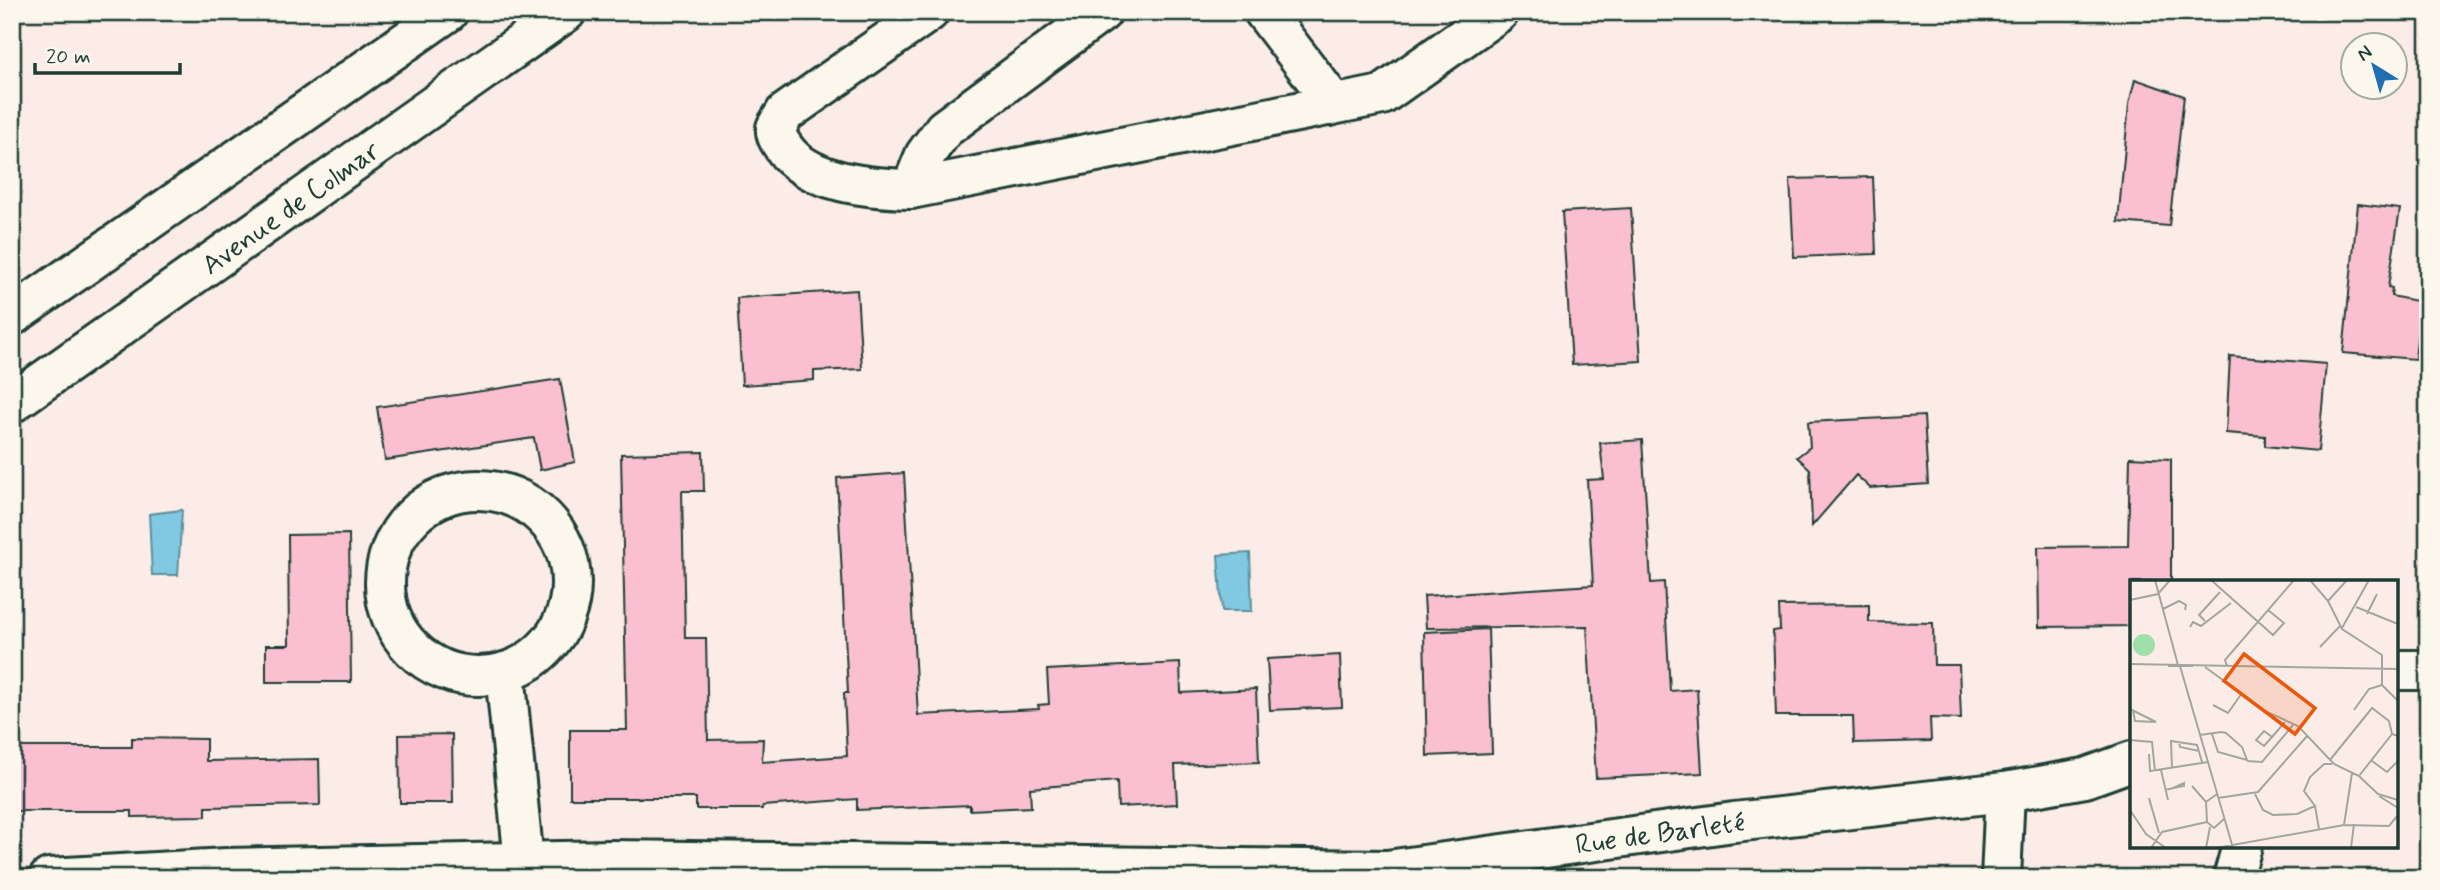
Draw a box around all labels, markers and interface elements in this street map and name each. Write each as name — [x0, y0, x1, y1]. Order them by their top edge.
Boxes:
scale bar — [35, 32, 180, 76]
north arrow — [2338, 32, 2408, 102]
text: N — [2352, 40, 2377, 67]
text: 20 m — [46, 43, 91, 71]
street label: Avenue de Colmar — [195, 133, 388, 284]
inset map — [2130, 580, 2398, 848]
street label: Rue de Barleté — [1573, 805, 1747, 865]

